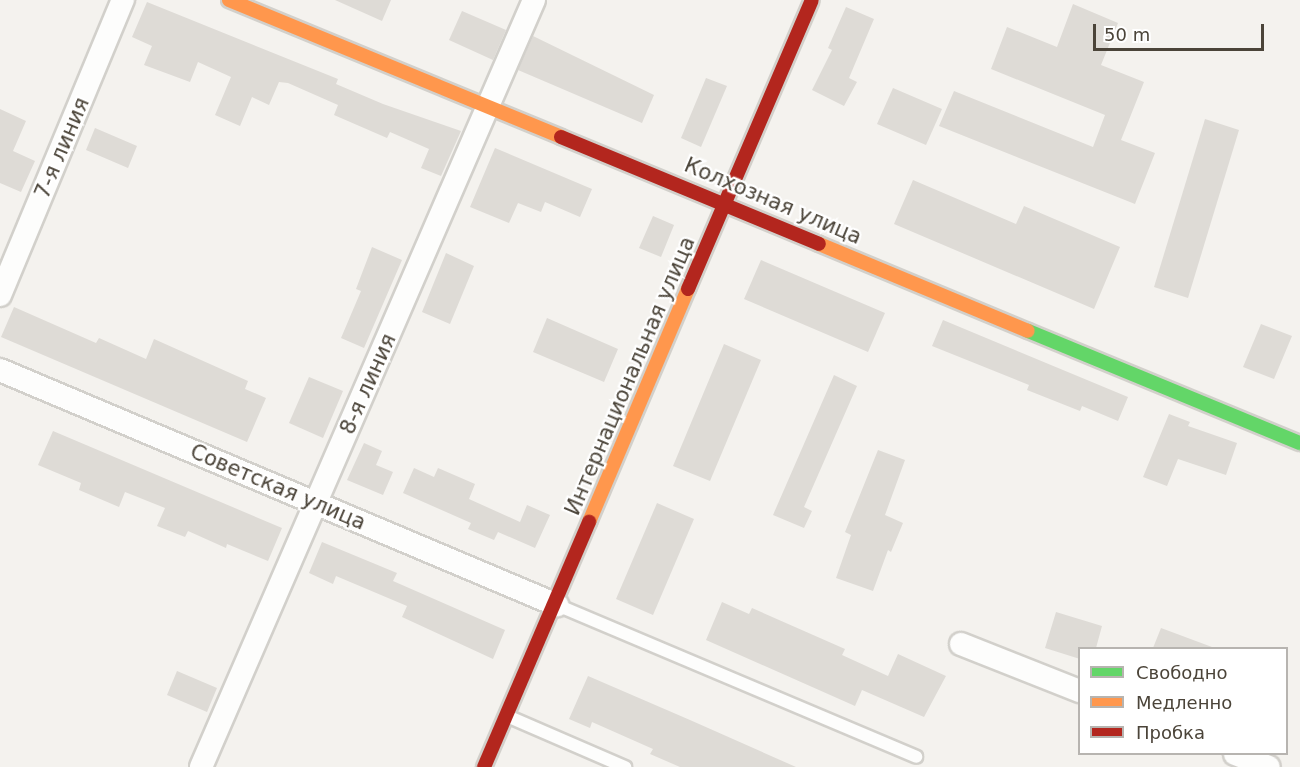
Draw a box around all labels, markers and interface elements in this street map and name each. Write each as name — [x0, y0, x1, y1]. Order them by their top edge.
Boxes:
scale bar — [1096, 12, 1267, 50]
text: 50 m — [1104, 24, 1150, 45]
street label: 7-я линия — [29, 94, 95, 202]
street label: Колхозная улица — [681, 152, 865, 250]
street label: Интернациональная улица — [560, 233, 700, 519]
street label: 8-я линия — [335, 330, 401, 438]
street label: Советская улица — [186, 439, 370, 535]
legend — [1078, 647, 1288, 755]
text: Свободно — [1136, 662, 1228, 683]
text: Медленно — [1136, 692, 1232, 713]
text: Пробка — [1136, 722, 1205, 743]

